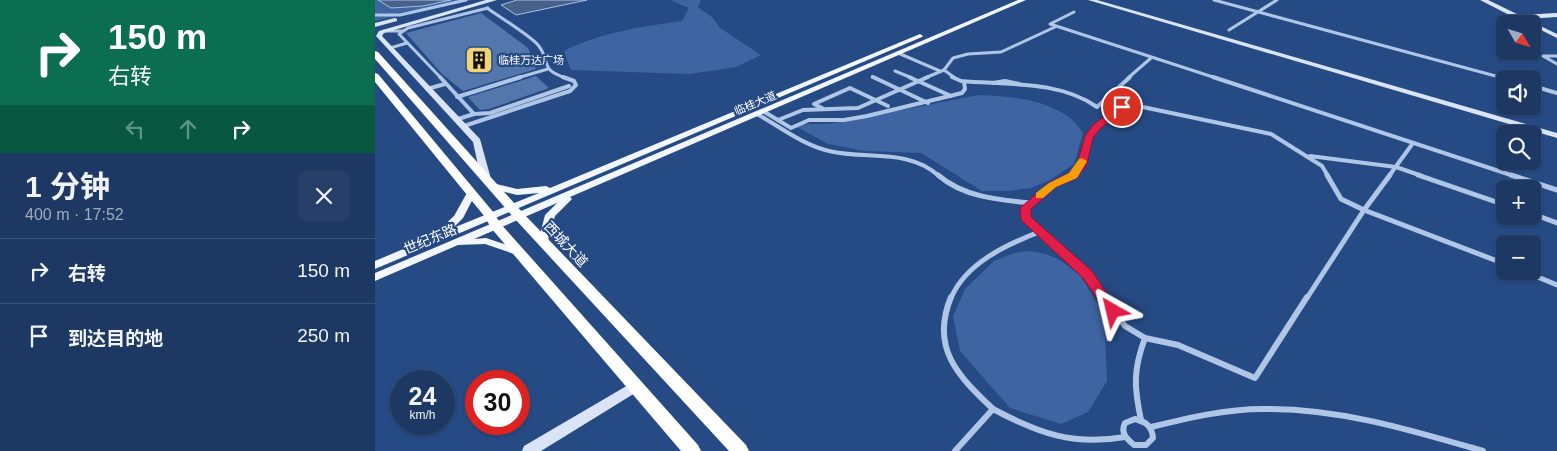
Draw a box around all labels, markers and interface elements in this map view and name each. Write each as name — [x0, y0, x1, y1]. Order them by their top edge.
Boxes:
north arrow — [1496, 15, 1541, 60]
map controls — [1496, 15, 1541, 280]
text: 150 m — [108, 17, 207, 56]
icon: right — [25, 20, 90, 85]
building icon: 临桂万达广场 — [464, 45, 494, 75]
place label: 临桂万达广场 — [498, 54, 564, 66]
text: 右转 — [108, 64, 152, 89]
button: sound — [1496, 70, 1541, 115]
pin — [1101, 86, 1143, 128]
street label: 临桂大道 — [732, 89, 778, 117]
icon: arrive — [1108, 93, 1136, 121]
icon: left — [121, 115, 149, 143]
icon: ahead — [174, 115, 202, 143]
icon: right — [227, 115, 255, 143]
button: search — [1496, 125, 1541, 170]
text: 1 分钟 — [25, 170, 110, 203]
button: close — [298, 170, 350, 222]
button: + — [1496, 180, 1541, 225]
text: 400 m · 17:52 — [25, 206, 124, 223]
street label: 西城大道 — [541, 218, 591, 270]
street label: 世纪东路 — [401, 221, 459, 257]
button: − — [1496, 235, 1541, 280]
icon: right — [25, 257, 53, 285]
text: 150 m — [297, 260, 350, 281]
text: 右转 — [68, 263, 106, 284]
position arrow — [1086, 284, 1138, 336]
icon: arrive — [25, 322, 53, 350]
text: 250 m — [297, 325, 350, 346]
text: 到达目的地 — [68, 328, 163, 349]
speed limit sign: 30 — [465, 370, 530, 435]
text: 24 — [409, 382, 436, 410]
text: km/h — [409, 408, 436, 422]

